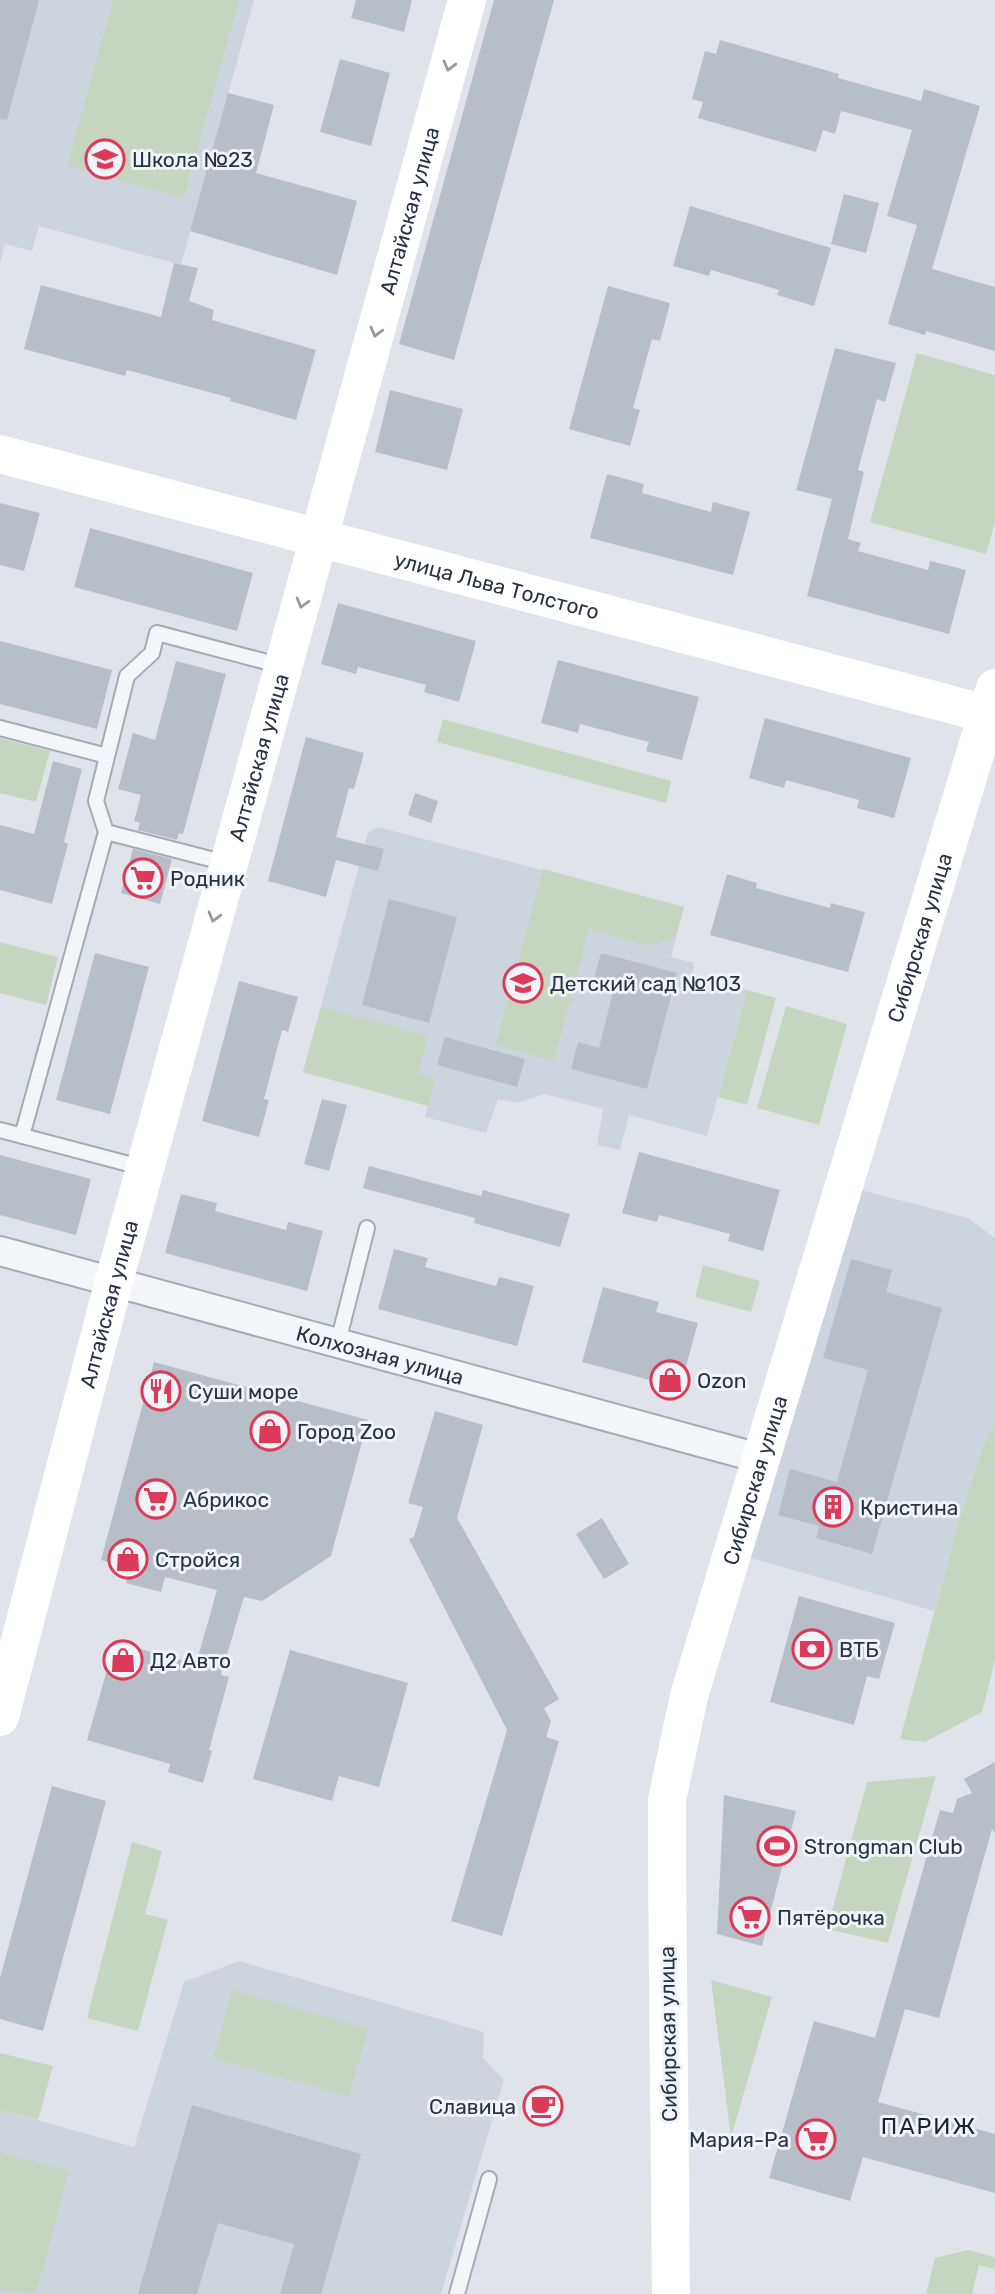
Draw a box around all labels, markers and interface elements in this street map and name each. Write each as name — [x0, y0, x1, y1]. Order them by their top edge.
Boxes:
one-way arrow — [443, 60, 457, 72]
street label: Алтайская улица — [374, 124, 444, 297]
school or university icon: Школа №23 — [84, 138, 126, 180]
place label: Школа №23 — [132, 147, 253, 172]
one-way arrow — [370, 326, 384, 338]
street label: улица Льва Толстого — [392, 546, 602, 624]
one-way arrow — [295, 597, 310, 609]
street label: Алтайская улица — [223, 671, 293, 844]
street label: Сибирская улица — [882, 850, 957, 1025]
supermarket icon: Родник — [122, 857, 164, 899]
place label: Родник — [170, 866, 245, 891]
one-way arrow — [208, 911, 223, 923]
school or university icon: Детский сад №103 — [502, 962, 544, 1004]
place label: Детский сад №103 — [550, 971, 741, 996]
street label: Алтайская улица — [74, 1217, 143, 1391]
street label: Колхозная улица — [294, 1320, 467, 1389]
shop icon: Ozon — [649, 1359, 691, 1401]
place label: Ozon — [697, 1368, 747, 1393]
restaurant icon: Суши море — [140, 1370, 182, 1412]
place label: Суши море — [188, 1379, 299, 1404]
street label: Сибирская улица — [717, 1392, 792, 1568]
shop icon: Город Zoo — [249, 1410, 291, 1452]
place label: Город Zoo — [297, 1419, 396, 1444]
supermarket icon: Абрикос — [135, 1478, 177, 1520]
building icon: Кристина — [812, 1486, 854, 1528]
place label: Абрикос — [183, 1487, 269, 1512]
place label: Кристина — [860, 1495, 958, 1520]
shop icon: Стройся — [107, 1538, 149, 1580]
place label: Стройся — [155, 1547, 240, 1572]
bank icon: ВТБ — [791, 1628, 833, 1670]
place label: ВТБ — [839, 1637, 879, 1662]
shop icon: Д2 Авто — [102, 1639, 144, 1681]
place label: Д2 Авто — [150, 1648, 231, 1673]
sports icon: Strongman Club — [756, 1825, 798, 1867]
place label: Strongman Club — [804, 1834, 963, 1859]
supermarket icon: Пятёрочка — [729, 1896, 771, 1938]
place label: Пятёрочка — [777, 1905, 885, 1930]
street label: Сибирская улица — [654, 1946, 682, 2122]
cafe icon: Славица — [522, 2085, 564, 2127]
place label: Славица — [429, 2094, 516, 2119]
district label: ПАРИЖ — [881, 2112, 977, 2140]
supermarket icon: Мария-Ра — [795, 2118, 837, 2160]
place label: Мария-Ра — [689, 2127, 789, 2152]

